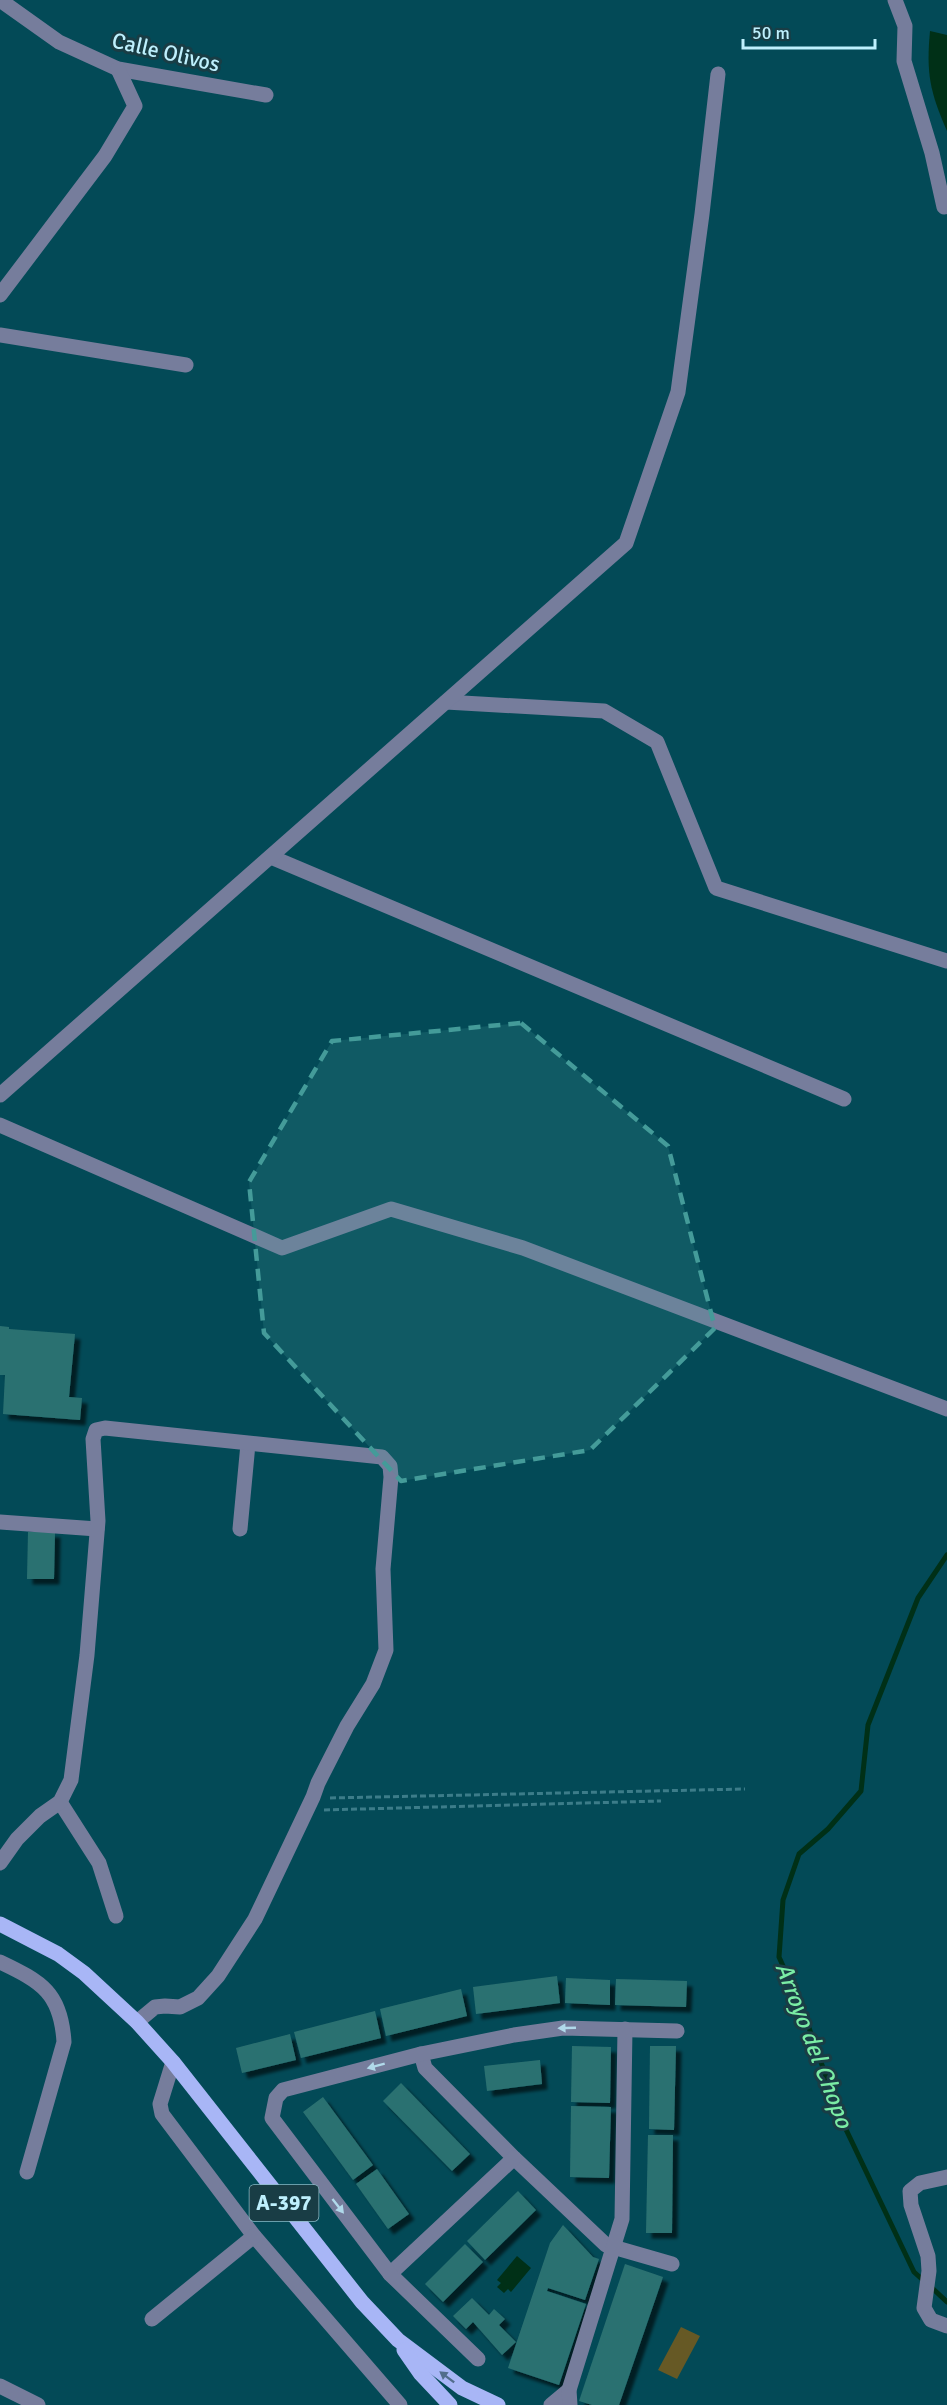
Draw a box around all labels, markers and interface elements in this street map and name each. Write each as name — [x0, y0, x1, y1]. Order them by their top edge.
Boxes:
scale bar — [743, 12, 875, 50]
text: 50 m — [752, 22, 790, 44]
street label: Calle Olivos — [109, 26, 223, 78]
water label: Arroyo del Chopo — [769, 1958, 860, 2133]
one-way arrow — [557, 2024, 576, 2033]
one-way arrow — [367, 2061, 385, 2071]
road number: A-397 — [250, 2185, 318, 2221]
one-way arrow — [331, 2199, 343, 2214]
one-way arrow — [439, 2371, 454, 2383]

